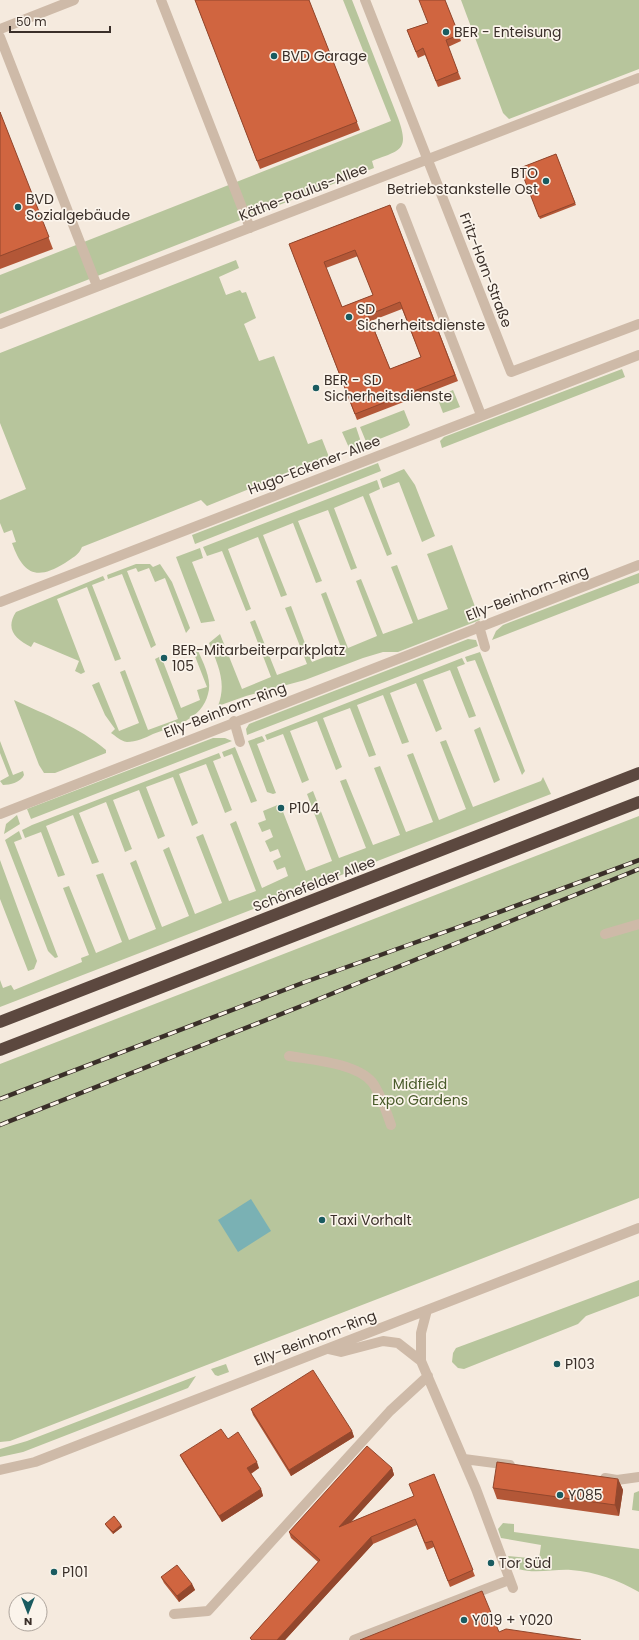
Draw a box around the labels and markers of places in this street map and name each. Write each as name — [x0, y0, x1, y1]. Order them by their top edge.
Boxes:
place label: BER - Enteisung — [454, 22, 562, 42]
marker: BER - Enteisung — [441, 27, 451, 37]
place label: BVD Garage — [282, 46, 367, 66]
marker: BVD Garage — [269, 51, 279, 61]
place label: BTO Betriebstankstelle Ost — [387, 163, 538, 199]
marker: BTO Betriebstankstelle Ost — [541, 176, 551, 186]
place label: BVD Sozialgebäude — [26, 189, 130, 225]
marker: BVD Sozialgebäude — [13, 202, 23, 212]
place label: SD Sicherheitsdienste — [357, 299, 485, 335]
marker: SD Sicherheitsdienste — [344, 312, 354, 322]
place label: BER - SD Sicherheitsdienste — [324, 370, 452, 406]
marker: BER - SD Sicherheitsdienste — [311, 383, 321, 393]
place label: BER-Mitarbeiterparkplatz 105 — [172, 640, 345, 676]
marker: BER-Mitarbeiterparkplatz 105 — [159, 653, 169, 663]
place label: P104 — [289, 798, 319, 818]
marker: P104 — [276, 803, 286, 813]
place label: Taxi Vorhalt — [330, 1210, 412, 1230]
marker: Taxi Vorhalt — [317, 1215, 327, 1225]
place label: P103 — [565, 1354, 595, 1374]
marker: P103 — [552, 1359, 562, 1369]
place label: Y085 — [568, 1485, 603, 1505]
marker: Y085 — [555, 1490, 565, 1500]
place label: Tor Süd — [499, 1553, 551, 1573]
marker: Tor Süd — [486, 1558, 496, 1568]
place label: P101 — [62, 1562, 88, 1582]
marker: P101 — [49, 1567, 59, 1577]
place label: Y019 + Y020 — [472, 1610, 553, 1630]
marker: Y019 + Y020 — [459, 1615, 469, 1625]

